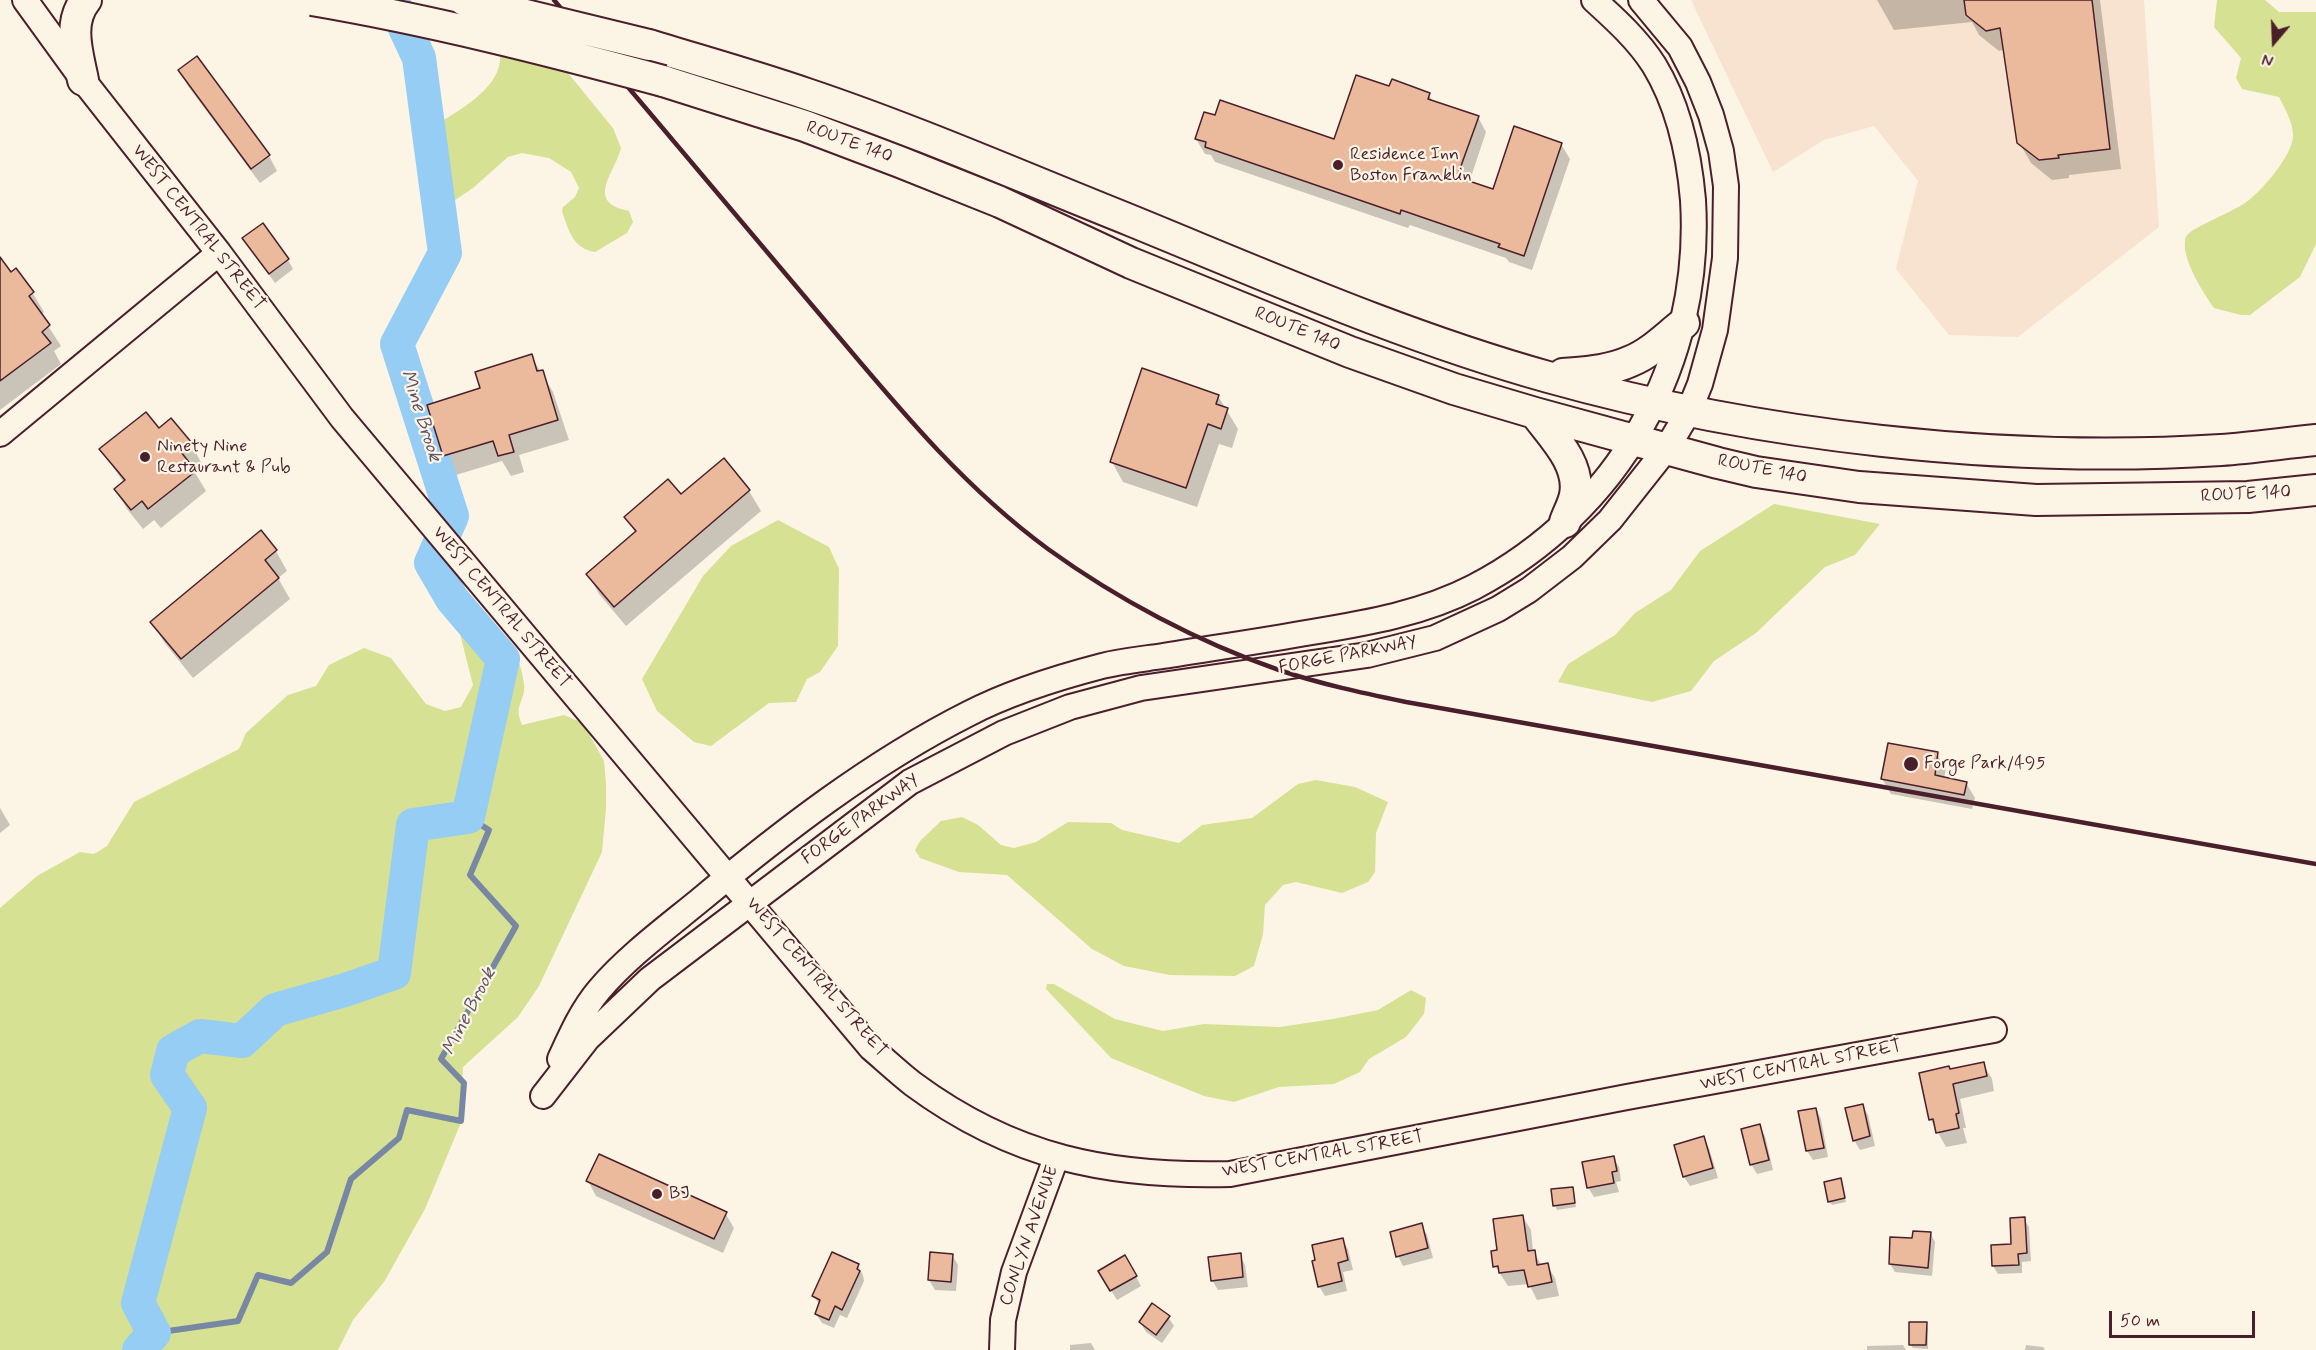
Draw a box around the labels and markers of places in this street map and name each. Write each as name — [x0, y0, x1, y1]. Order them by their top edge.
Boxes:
place label: Residence Inn Boston Franklin — [1350, 144, 1472, 186]
marker: Residence Inn Boston Franklin — [1331, 158, 1345, 172]
place label: Ninety Nine Restaurant & Pub — [157, 436, 291, 478]
marker: Ninety Nine Restaurant & Pub — [138, 450, 152, 464]
place label: Forge Park/495 — [1924, 753, 2045, 775]
marker: Forge Park/495 — [1902, 755, 1920, 773]
place label: BJ — [669, 1183, 689, 1205]
marker: BJ — [650, 1187, 664, 1201]

